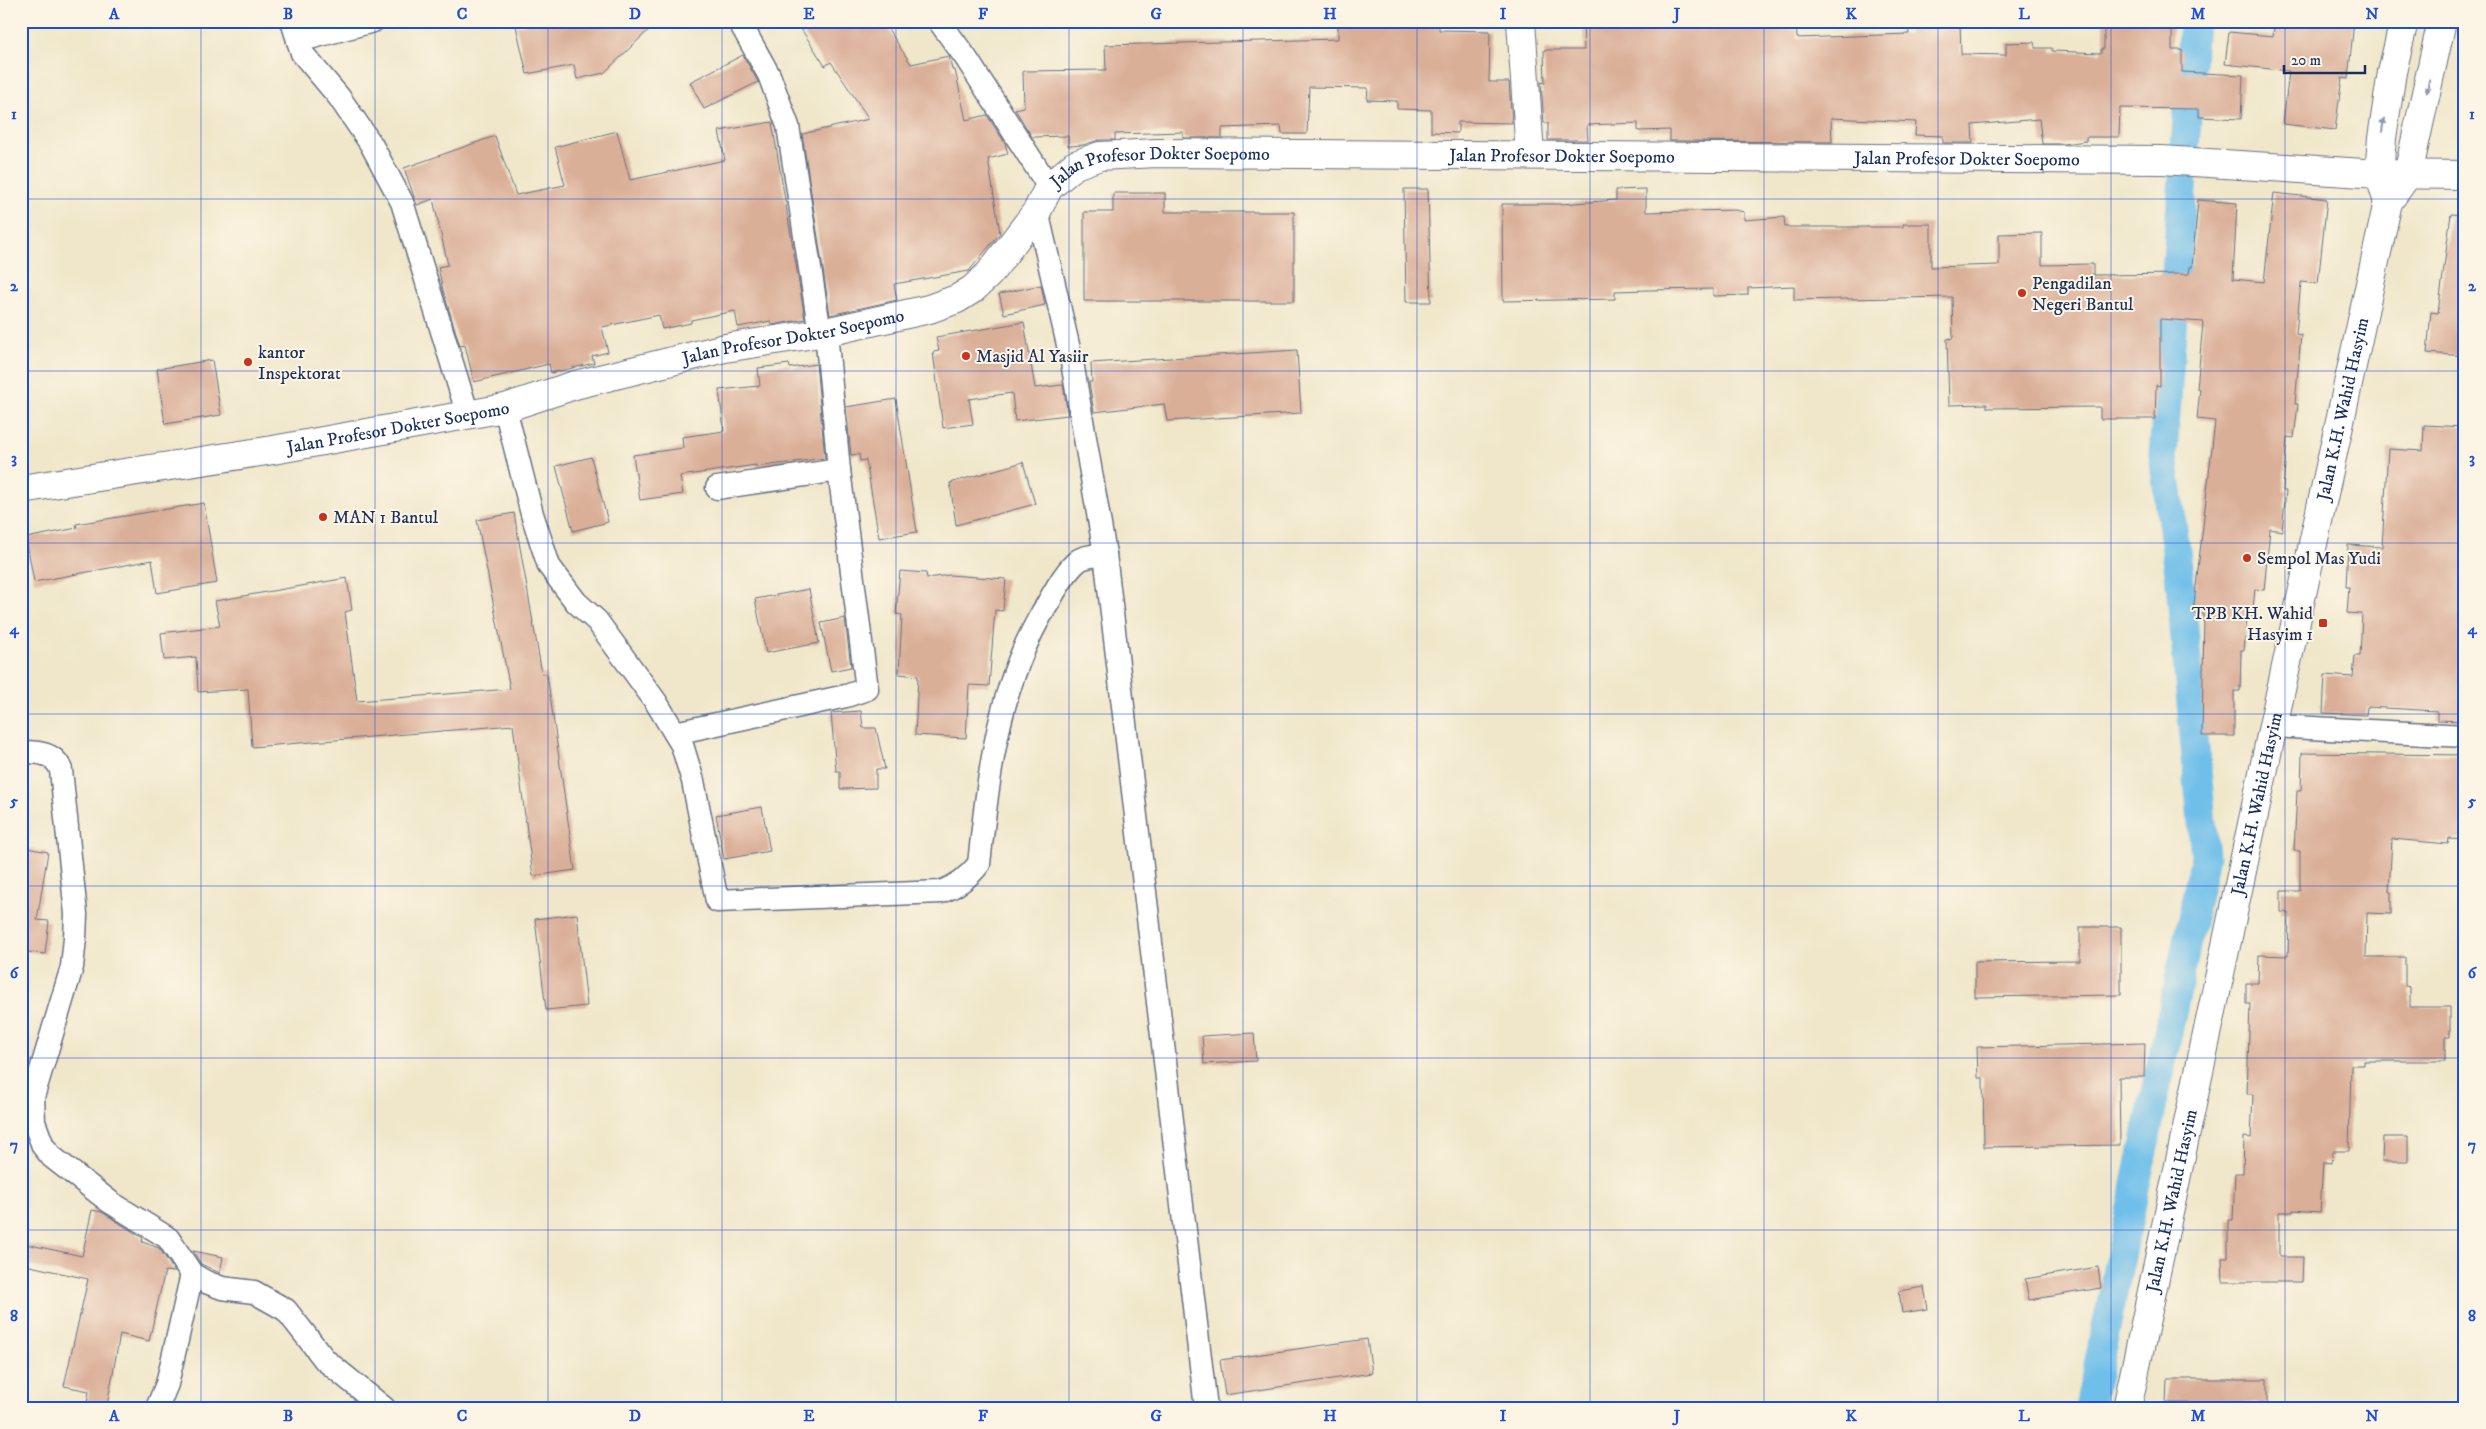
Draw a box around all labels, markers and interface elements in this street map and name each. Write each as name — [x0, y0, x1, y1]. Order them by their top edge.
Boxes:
text: A — [108, 4, 120, 24]
text: B — [283, 4, 293, 24]
text: C — [457, 4, 467, 24]
text: D — [629, 4, 641, 24]
text: E — [803, 4, 815, 24]
text: F — [978, 4, 988, 24]
text: G — [1150, 4, 1162, 24]
text: H — [1323, 4, 1337, 24]
text: I — [1500, 4, 1507, 24]
text: J — [1672, 4, 1681, 24]
text: K — [1845, 4, 1857, 24]
text: L — [2018, 4, 2030, 24]
text: M — [2191, 4, 2206, 24]
text: N — [2365, 4, 2379, 24]
scale bar — [2284, 42, 2365, 74]
text: 20 m — [2291, 51, 2321, 70]
one-way arrow — [2424, 79, 2432, 95]
text: 1 — [11, 104, 17, 124]
text: 1 — [2469, 104, 2475, 124]
one-way arrow — [2380, 117, 2388, 133]
street label: Jalan Profesor Dokter Soepomo — [1045, 143, 1270, 194]
street label: Jalan Profesor Dokter Soepomo — [1447, 145, 1675, 169]
street label: Jalan Profesor Dokter Soepomo — [1852, 148, 2080, 171]
place label: Pengadilan Negeri Bantul — [2032, 273, 2134, 316]
text: 2 — [10, 276, 19, 296]
text: 2 — [2468, 276, 2477, 296]
marker: Pengadilan Negeri Bantul — [2016, 287, 2028, 299]
street label: Jalan Profesor Dokter Soepomo — [678, 305, 907, 371]
street label: Jalan K.H. Wahid Hasyim — [2312, 316, 2374, 505]
place label: kantor Inspektorat — [258, 342, 341, 385]
place label: Masjid Al Yasiir — [976, 346, 1089, 368]
marker: Masjid Al Yasiir — [960, 350, 972, 362]
marker: kantor Inspektorat — [242, 356, 254, 368]
street label: Jalan Profesor Dokter Soepomo — [283, 397, 511, 460]
text: 3 — [11, 448, 17, 468]
text: 3 — [2469, 448, 2475, 468]
place label: MAN 1 Bantul — [333, 507, 439, 529]
marker: MAN 1 Bantul — [317, 511, 329, 523]
place label: Sempol Mas Yudi — [2257, 548, 2381, 570]
marker: Sempol Mas Yudi — [2241, 552, 2253, 564]
place label: TPB KH. Wahid Hasyim 1 — [2192, 603, 2313, 646]
marker: TPB KH. Wahid Hasyim 1 — [2317, 617, 2329, 629]
text: 4 — [8, 619, 19, 639]
text: 4 — [2466, 619, 2477, 639]
street label: Jalan K.H. Wahid Hasyim — [2227, 710, 2288, 899]
text: 5 — [9, 791, 18, 811]
text: 5 — [2467, 791, 2476, 811]
text: 6 — [10, 963, 20, 983]
text: 6 — [2468, 963, 2478, 983]
street label: Jalan K.H. Wahid Hasyim — [2142, 1107, 2203, 1296]
text: 7 — [10, 1135, 18, 1155]
text: 7 — [2468, 1135, 2476, 1155]
text: 8 — [10, 1306, 18, 1326]
text: 8 — [2468, 1306, 2476, 1326]
text: A — [108, 1406, 120, 1426]
text: B — [283, 1406, 293, 1426]
text: C — [457, 1406, 467, 1426]
text: D — [629, 1406, 641, 1426]
text: E — [803, 1406, 815, 1426]
text: F — [978, 1406, 988, 1426]
text: G — [1150, 1406, 1162, 1426]
text: H — [1323, 1406, 1337, 1426]
text: I — [1500, 1406, 1507, 1426]
text: J — [1672, 1406, 1681, 1426]
text: K — [1845, 1406, 1857, 1426]
text: L — [2018, 1406, 2030, 1426]
text: M — [2191, 1406, 2206, 1426]
text: N — [2365, 1406, 2379, 1426]

